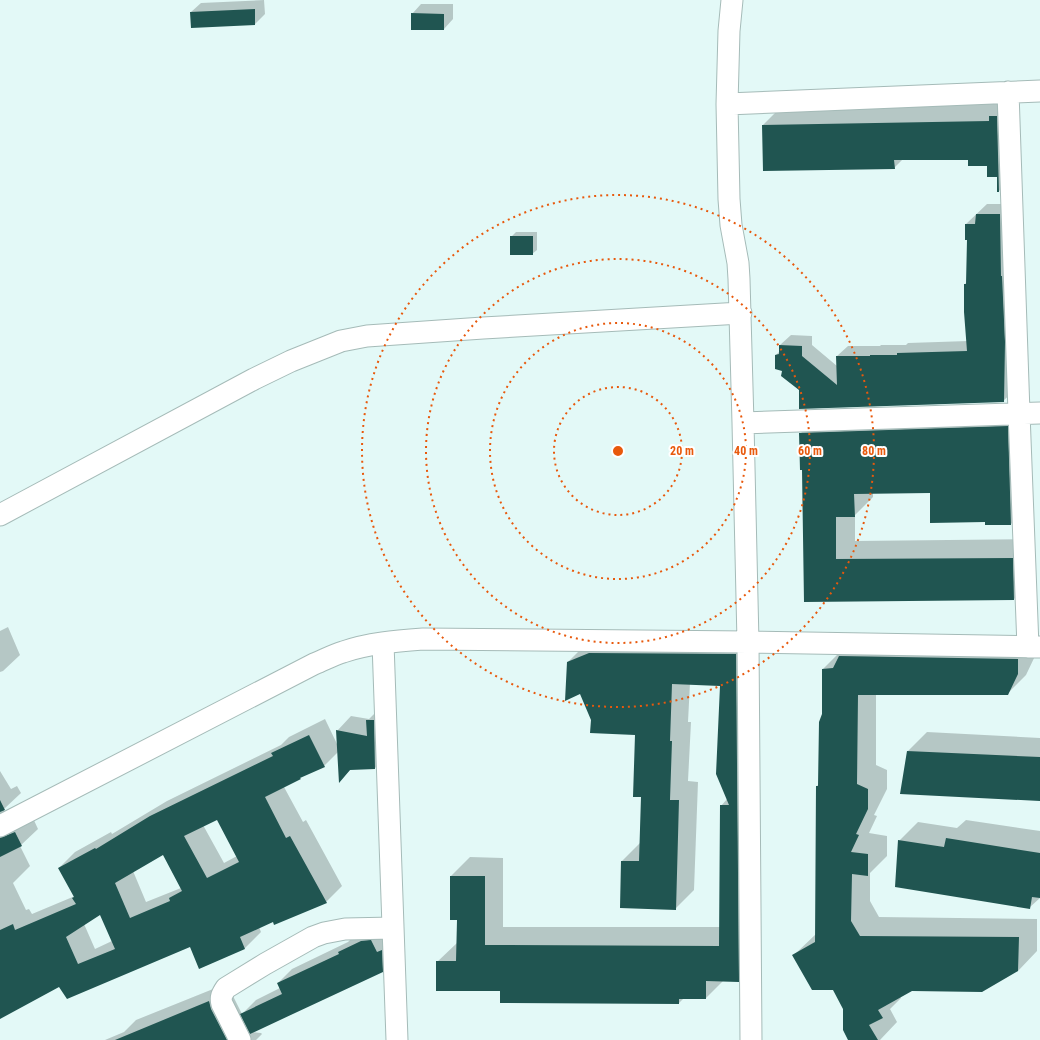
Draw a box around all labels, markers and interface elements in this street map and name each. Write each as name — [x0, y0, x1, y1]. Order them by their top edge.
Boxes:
centre of rings — [611, 444, 625, 458]
text: 20 m — [670, 444, 694, 458]
text: 40 m — [734, 444, 758, 458]
text: 60 m — [798, 444, 822, 458]
text: 80 m — [862, 444, 886, 458]

